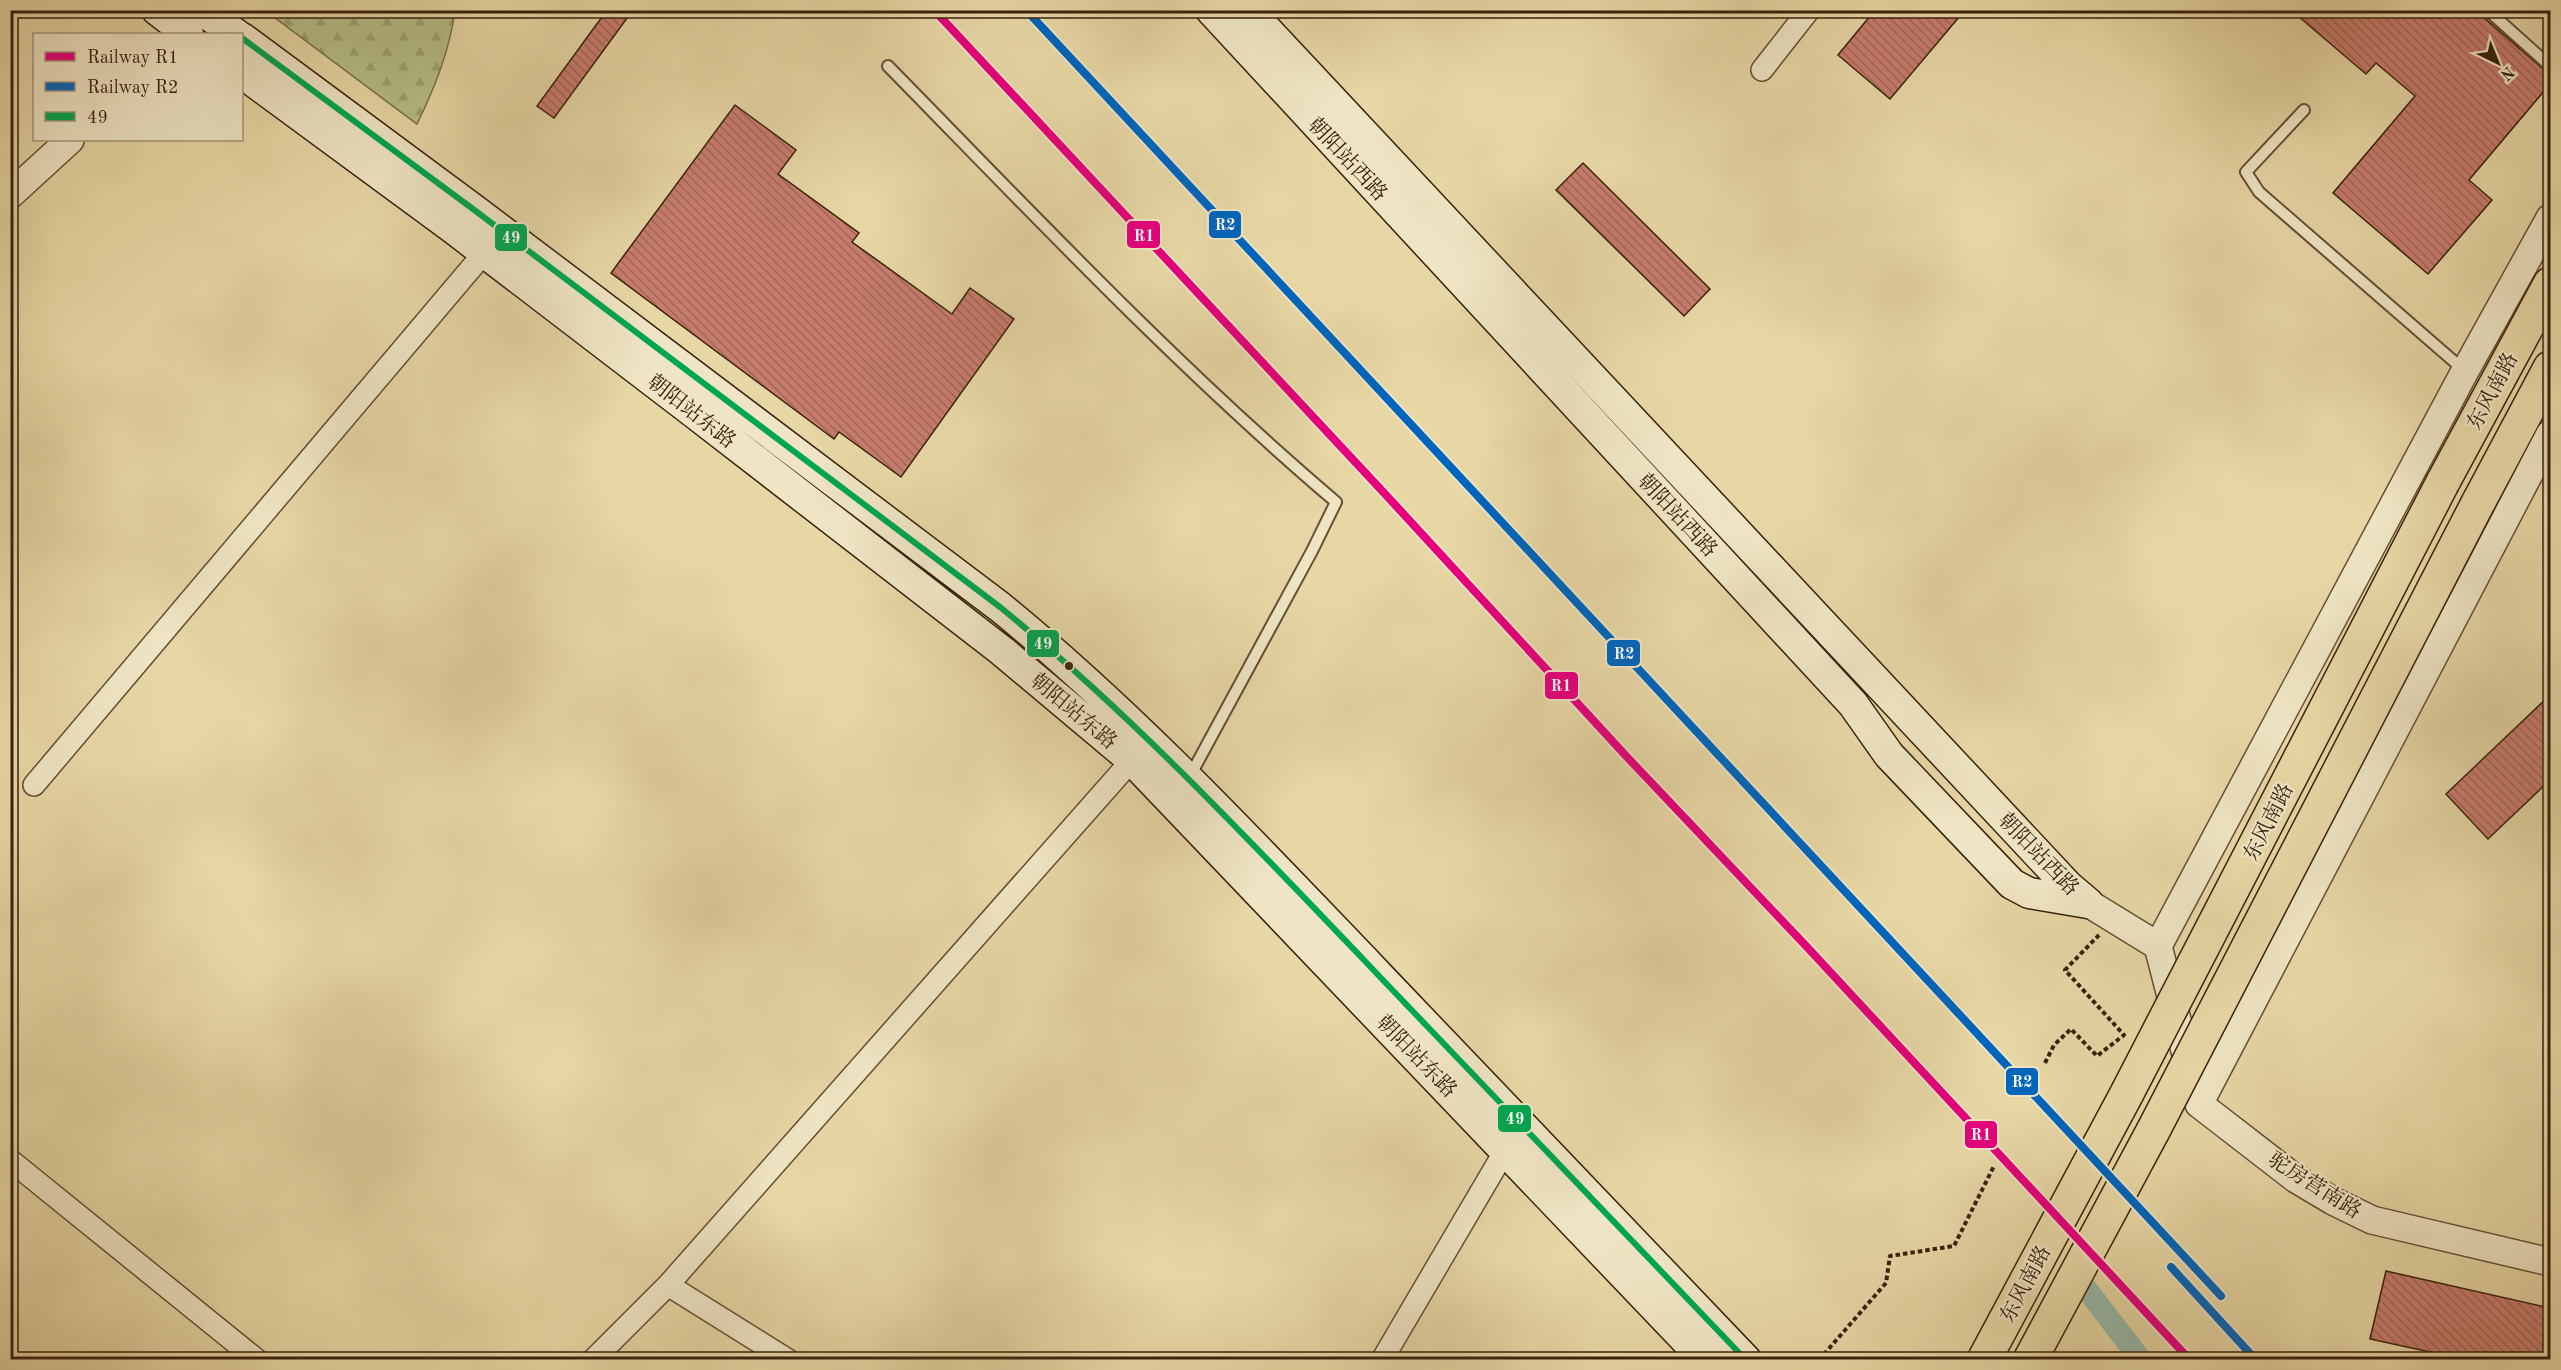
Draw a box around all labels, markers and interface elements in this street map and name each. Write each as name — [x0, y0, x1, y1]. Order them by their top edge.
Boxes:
legend — [33, 33, 243, 141]
north arrow — [2468, 33, 2528, 93]
text: Railway R1 — [87, 49, 178, 67]
text: N — [2496, 62, 2517, 83]
text: Railway R2 — [87, 79, 178, 97]
text: 49 — [87, 109, 108, 127]
street label: 朝阳站西路 — [1303, 113, 1392, 206]
line badge: R2 — [1208, 210, 1242, 239]
text: R2 — [1215, 218, 1235, 234]
line badge: R1 — [1126, 220, 1161, 249]
line badge: 49 — [494, 223, 528, 252]
text: R1 — [1134, 229, 1154, 245]
text: 49 — [502, 231, 520, 247]
street label: 东风南路 — [2463, 349, 2522, 434]
street label: 朝阳站东路 — [643, 370, 740, 453]
street label: 朝阳站西路 — [1633, 469, 1722, 562]
line badge: 49 — [1026, 629, 1060, 658]
text: 49 — [1034, 637, 1052, 653]
line badge: R2 — [1606, 639, 1641, 667]
text: R2 — [1614, 647, 1634, 663]
unlabelled marker — [1063, 660, 1075, 672]
street label: 朝阳站东路 — [1026, 669, 1121, 754]
line badge: R1 — [1544, 671, 1579, 700]
text: R1 — [1551, 679, 1571, 695]
street label: 东风南路 — [2239, 780, 2298, 865]
street label: 朝阳站西路 — [1994, 809, 2083, 900]
street label: 朝阳站东路 — [1372, 1011, 1461, 1102]
line badge: R2 — [2005, 1067, 2039, 1096]
text: R2 — [2012, 1075, 2032, 1091]
line badge: 49 — [1497, 1104, 1532, 1133]
text: 49 — [1506, 1112, 1524, 1128]
line badge: R1 — [1964, 1120, 1998, 1149]
text: R1 — [1971, 1128, 1991, 1144]
street label: 驼房营南路 — [2264, 1148, 2365, 1223]
street label: 东风南路 — [1996, 1242, 2055, 1327]

